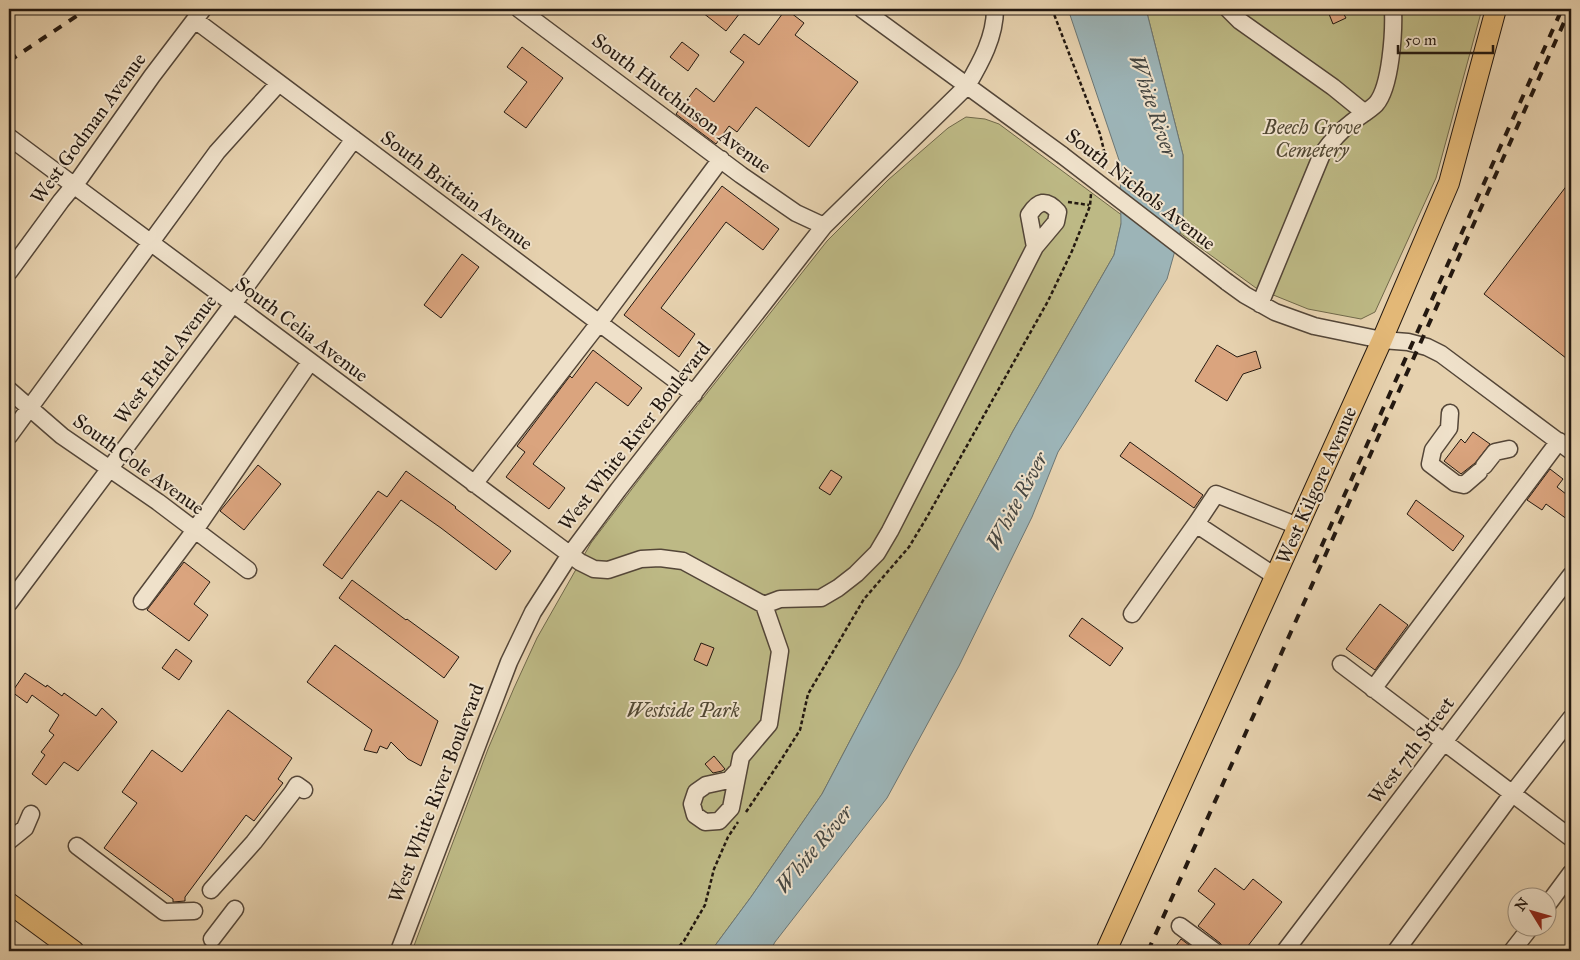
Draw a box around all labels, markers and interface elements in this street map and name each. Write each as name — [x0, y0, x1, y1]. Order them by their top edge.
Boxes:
scale bar — [1398, 22, 1492, 54]
street label: South Hutchinson Avenue — [588, 28, 776, 178]
text: 50 m — [1405, 31, 1437, 49]
street label: West Godman Avenue — [25, 48, 151, 208]
water label: White River — [1123, 51, 1183, 162]
park label: Beech Grove Cemetery — [1262, 115, 1361, 162]
street label: South Nichols Avenue — [1061, 123, 1221, 255]
street label: South Brittain Avenue — [376, 125, 538, 255]
street label: South Celia Avenue — [231, 271, 373, 387]
street label: West Ethel Avenue — [109, 290, 221, 428]
street label: West White River Boulevard — [553, 337, 715, 535]
street label: West Kilgore Avenue — [1270, 403, 1362, 568]
street label: South Cole Avenue — [69, 408, 209, 520]
water label: White River — [980, 447, 1054, 554]
street label: West White River Boulevard — [383, 680, 489, 906]
street label: West 7th Street — [1363, 692, 1459, 808]
park label: Westside Park — [626, 698, 740, 722]
water label: White River — [770, 799, 859, 898]
north arrow — [1508, 888, 1558, 938]
text: N — [1512, 895, 1532, 914]

